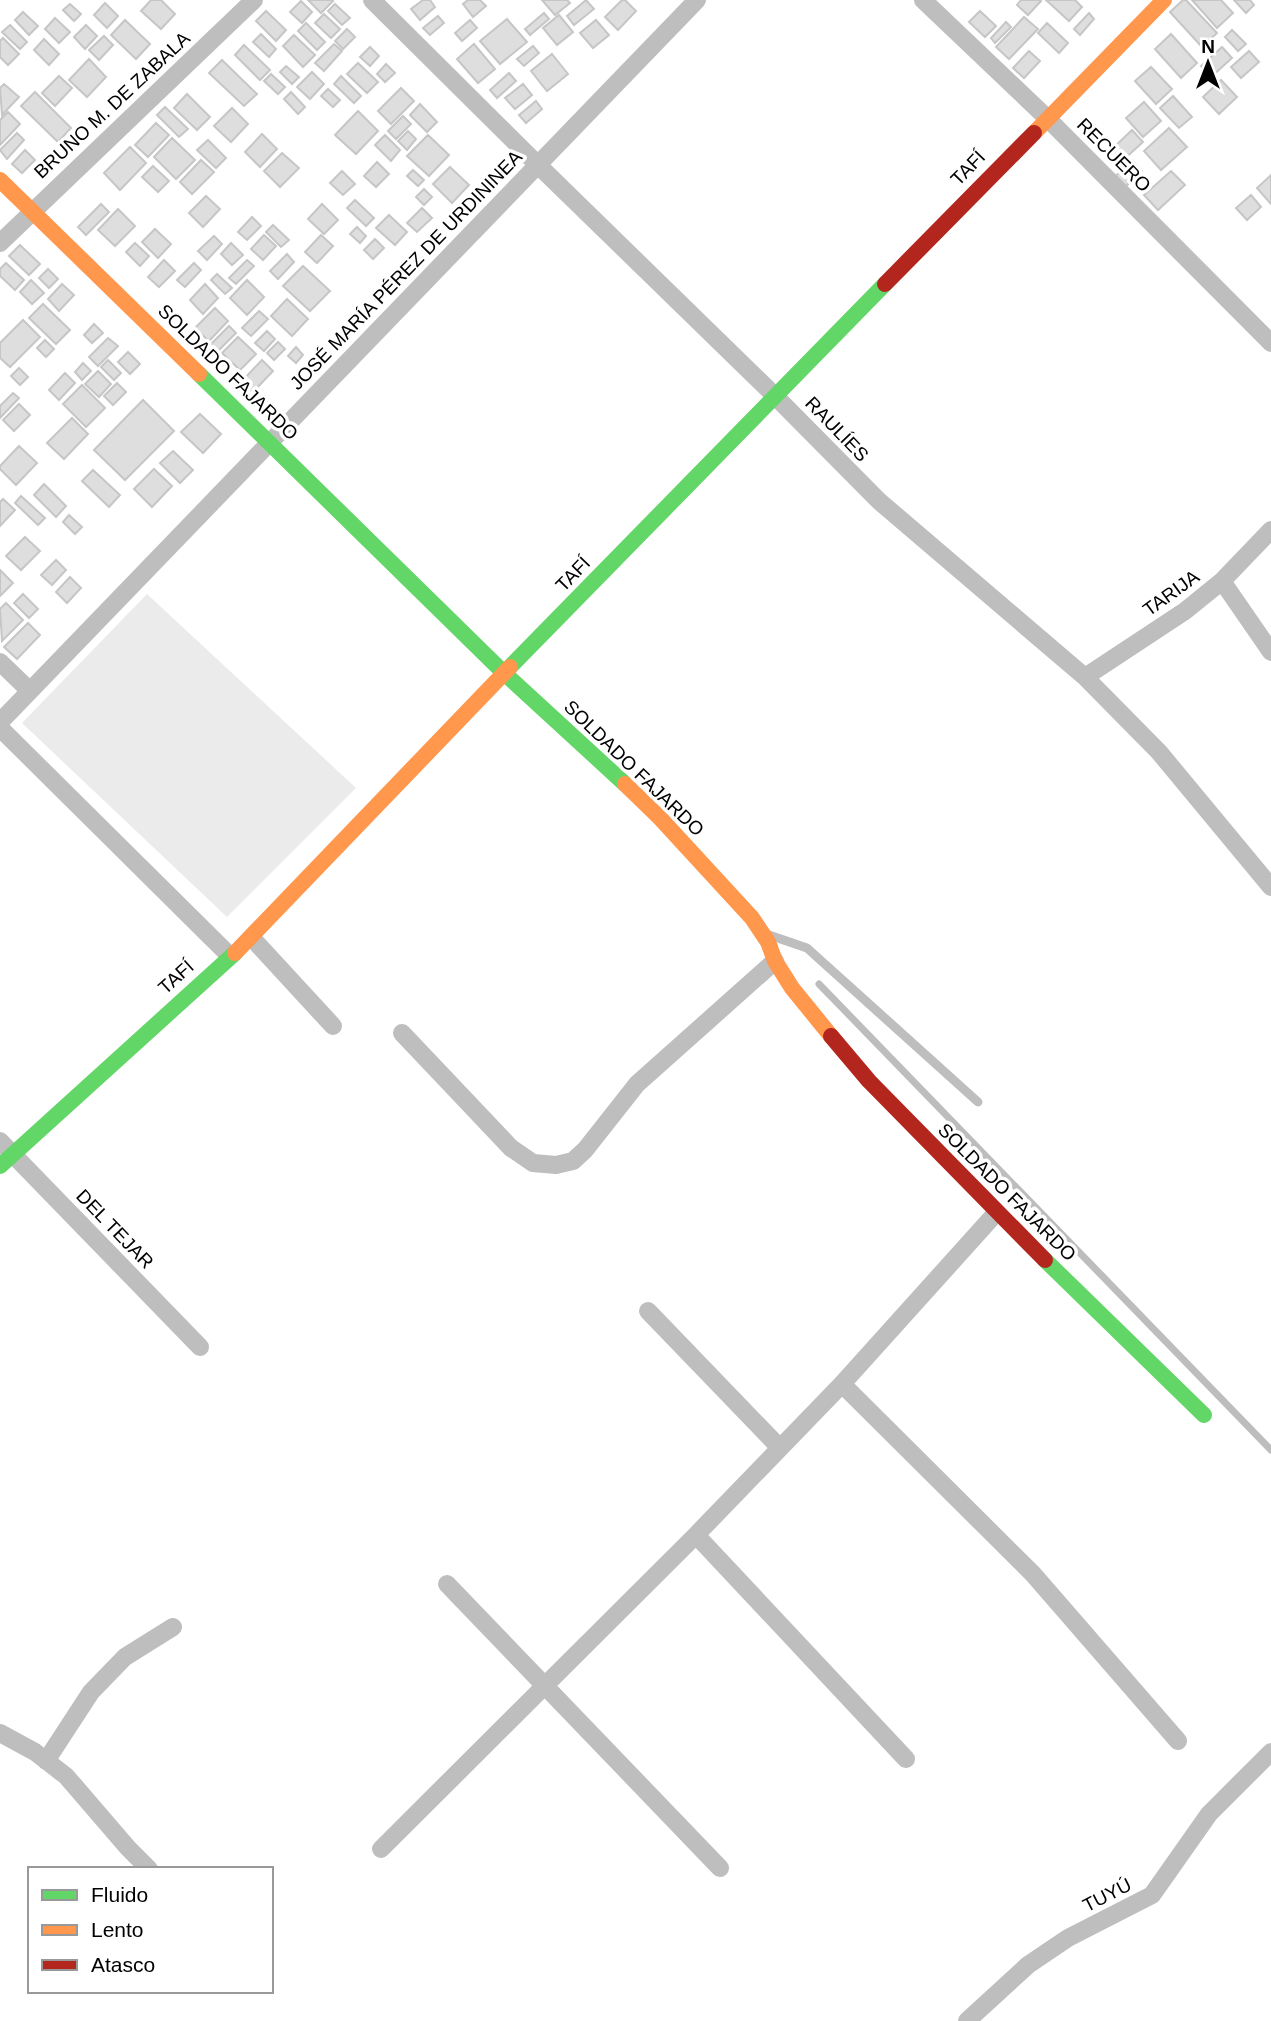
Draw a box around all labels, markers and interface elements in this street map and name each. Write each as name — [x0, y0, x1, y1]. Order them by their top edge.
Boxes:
street label: BRUNO M. DE ZABALA — [30, 27, 194, 183]
north arrow — [1173, 28, 1243, 98]
text: N — [1201, 36, 1215, 57]
street label: RECUERO — [1073, 114, 1155, 196]
street label: JOSÉ MARÍA PÉREZ DE URDININEA — [286, 146, 526, 394]
street label: TAFÍ — [947, 146, 990, 190]
street label: SOLDADO FAJARDO — [154, 300, 302, 444]
street label: RAULÍES — [801, 392, 873, 466]
street label: TAFÍ — [552, 552, 595, 596]
street label: TARIJA — [1139, 565, 1203, 620]
street label: SOLDADO FAJARDO — [560, 696, 708, 840]
street label: TAFÍ — [154, 955, 198, 998]
street label: SOLDADO FAJARDO — [934, 1119, 1080, 1265]
street label: DEL TEJAR — [72, 1185, 158, 1273]
legend — [28, 1867, 273, 1993]
street label: TUYÚ — [1079, 1874, 1135, 1916]
text: Fluido — [91, 1883, 148, 1906]
text: Lento — [91, 1918, 144, 1941]
text: Atasco — [91, 1953, 155, 1976]

